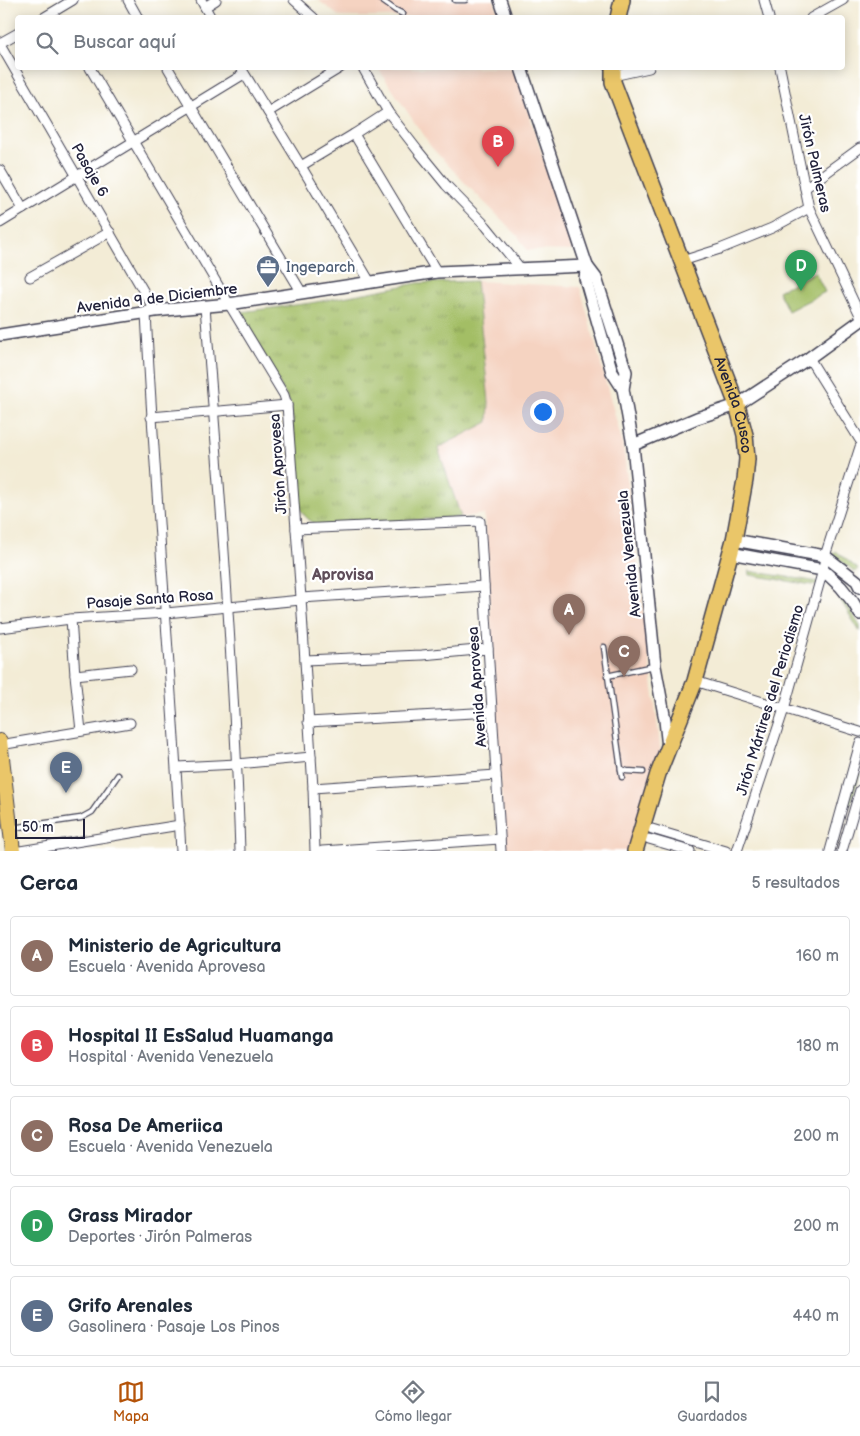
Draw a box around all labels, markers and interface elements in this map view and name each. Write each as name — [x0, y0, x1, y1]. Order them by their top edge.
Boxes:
search box — [15, 15, 845, 70]
icon: search — [33, 29, 61, 57]
text: Buscar aquí — [73, 31, 176, 54]
street label: Jirón Palmeras — [794, 112, 835, 215]
pin: B — [482, 126, 514, 167]
street label: Pasaje 6 — [67, 140, 113, 201]
pin: D — [785, 250, 817, 291]
office icon: Ingeparch — [255, 254, 281, 288]
place label: Ingeparch — [286, 258, 355, 277]
street label: Avenida 9 de Diciembre — [76, 279, 239, 318]
street label: Avenida Cusco — [709, 354, 755, 454]
your location — [530, 399, 556, 425]
street label: Jirón Aprovesa — [265, 413, 291, 515]
street label: Avenida Venezuela — [613, 489, 646, 619]
district label: Aprovisa — [311, 566, 374, 585]
street label: Pasaje Santa Rosa — [86, 586, 214, 613]
pin: A — [553, 594, 585, 635]
street label: Jirón Mártires del Periodismo — [732, 602, 809, 798]
street label: Avenida Aprovesa — [464, 626, 491, 748]
pin: C — [608, 636, 640, 677]
pin: E — [50, 752, 82, 793]
scale bar — [15, 816, 85, 839]
text: 50 m — [22, 819, 54, 836]
text: Cerca — [20, 871, 78, 896]
text: 5 resultados — [752, 874, 840, 893]
text: Ministerio de Agricultura — [68, 935, 281, 958]
text: A — [32, 947, 42, 966]
text: 160 m — [796, 947, 839, 966]
text: Escuela · Avenida Aprovesa — [68, 958, 265, 977]
text: Hospital II EsSalud Huamanga — [68, 1025, 334, 1048]
text: B — [31, 1037, 43, 1056]
text: 180 m — [797, 1037, 839, 1056]
text: Hospital · Avenida Venezuela — [68, 1048, 274, 1067]
text: Rosa De Ameriica — [68, 1115, 223, 1138]
text: C — [31, 1127, 43, 1146]
text: 200 m — [793, 1127, 839, 1146]
text: Escuela · Avenida Venezuela — [68, 1138, 273, 1157]
text: Grass Mirador — [68, 1205, 192, 1228]
text: D — [31, 1217, 43, 1236]
text: 200 m — [793, 1217, 839, 1236]
text: Deportes · Jirón Palmeras — [68, 1228, 252, 1247]
text: Grifo Arenales — [68, 1295, 193, 1318]
text: E — [32, 1307, 42, 1326]
text: 440 m — [793, 1307, 839, 1326]
text: Gasolinera · Pasaje Los Pinos — [68, 1318, 280, 1337]
tab: Mapa — [113, 1378, 149, 1425]
tab: Cómo llegar — [375, 1378, 451, 1425]
tab: Guardados — [677, 1378, 747, 1425]

